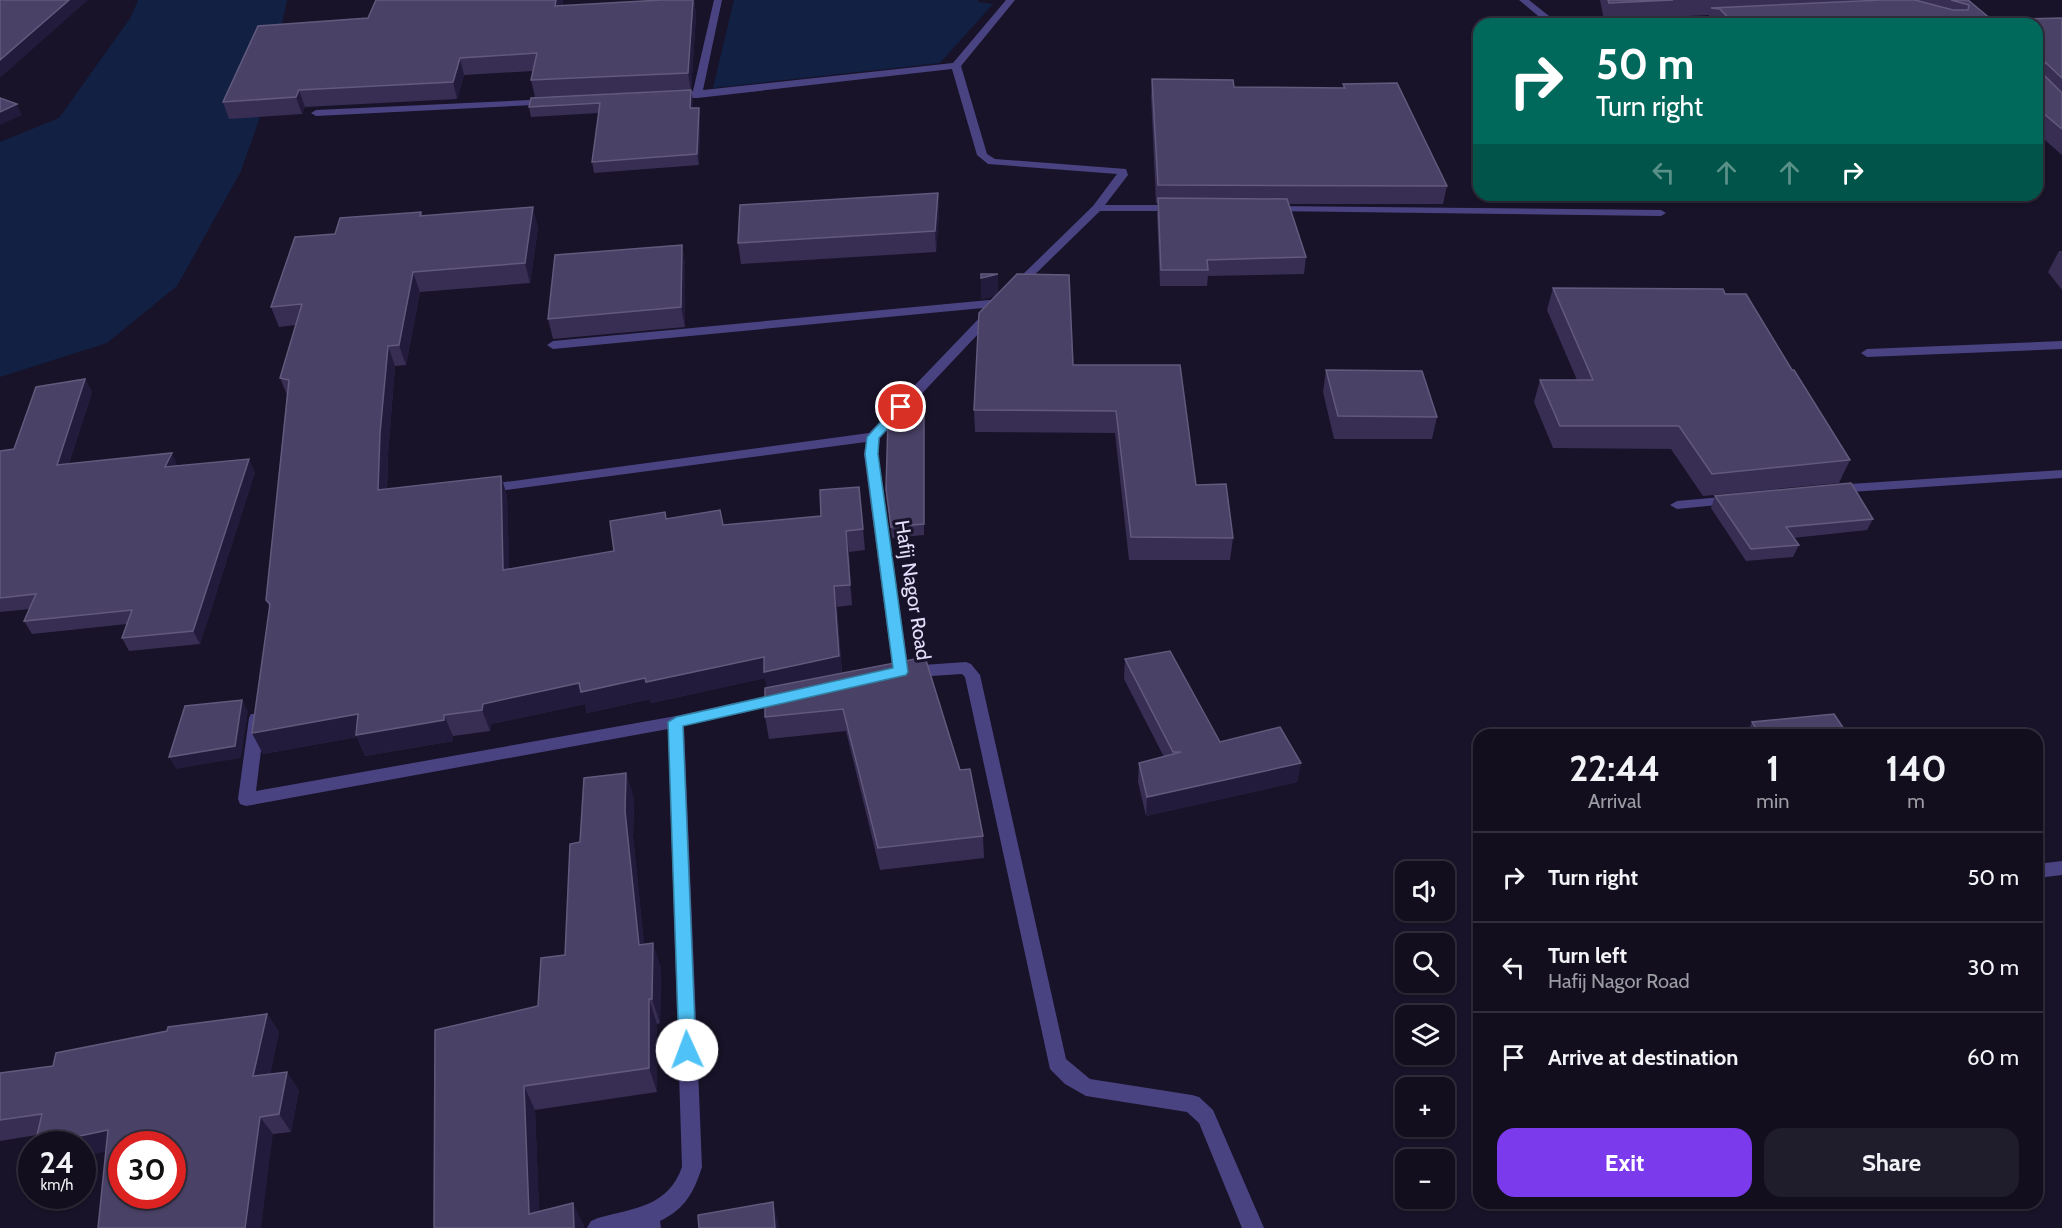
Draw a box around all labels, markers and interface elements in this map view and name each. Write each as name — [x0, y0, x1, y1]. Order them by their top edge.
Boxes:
text: 50 m — [1596, 38, 1694, 90]
icon: right — [1497, 42, 1575, 120]
text: Turn right — [1596, 90, 1703, 123]
icon: left — [1647, 156, 1680, 189]
icon: ahead — [1710, 156, 1743, 189]
icon: ahead — [1773, 156, 1806, 189]
icon: right — [1836, 156, 1869, 189]
pin — [875, 381, 926, 432]
icon: arrive — [884, 390, 917, 423]
street label: Hafij Nagor Road — [890, 518, 936, 662]
text: 22:44 — [1569, 746, 1660, 790]
text: 1 — [1766, 746, 1779, 790]
text: 140 — [1886, 746, 1947, 790]
text: Arrival — [1588, 789, 1641, 813]
text: min — [1756, 789, 1789, 813]
text: m — [1907, 789, 1925, 813]
map controls — [1395, 861, 1455, 1209]
button: sound — [1395, 861, 1455, 921]
icon: right — [1497, 861, 1530, 894]
text: Turn right — [1548, 864, 1638, 891]
text: 50 m — [1967, 864, 2019, 891]
button: search — [1395, 933, 1455, 993]
text: Turn left — [1548, 942, 1627, 969]
icon: left — [1497, 951, 1530, 984]
text: 30 m — [1967, 954, 2019, 981]
text: Hafij Nagor Road — [1548, 969, 1690, 993]
button: layers — [1395, 1005, 1455, 1065]
position arrow — [655, 1018, 719, 1082]
icon: arrive — [1497, 1041, 1530, 1074]
text: Arrive at destination — [1548, 1044, 1738, 1071]
text: 60 m — [1967, 1044, 2019, 1071]
button: + — [1395, 1077, 1455, 1137]
button: Exit — [1497, 1128, 1752, 1197]
button: Share — [1764, 1128, 2019, 1197]
speed limit sign: 30 — [108, 1131, 186, 1209]
text: 24 — [40, 1144, 74, 1181]
button: − — [1395, 1149, 1455, 1209]
text: km/h — [41, 1176, 73, 1194]

